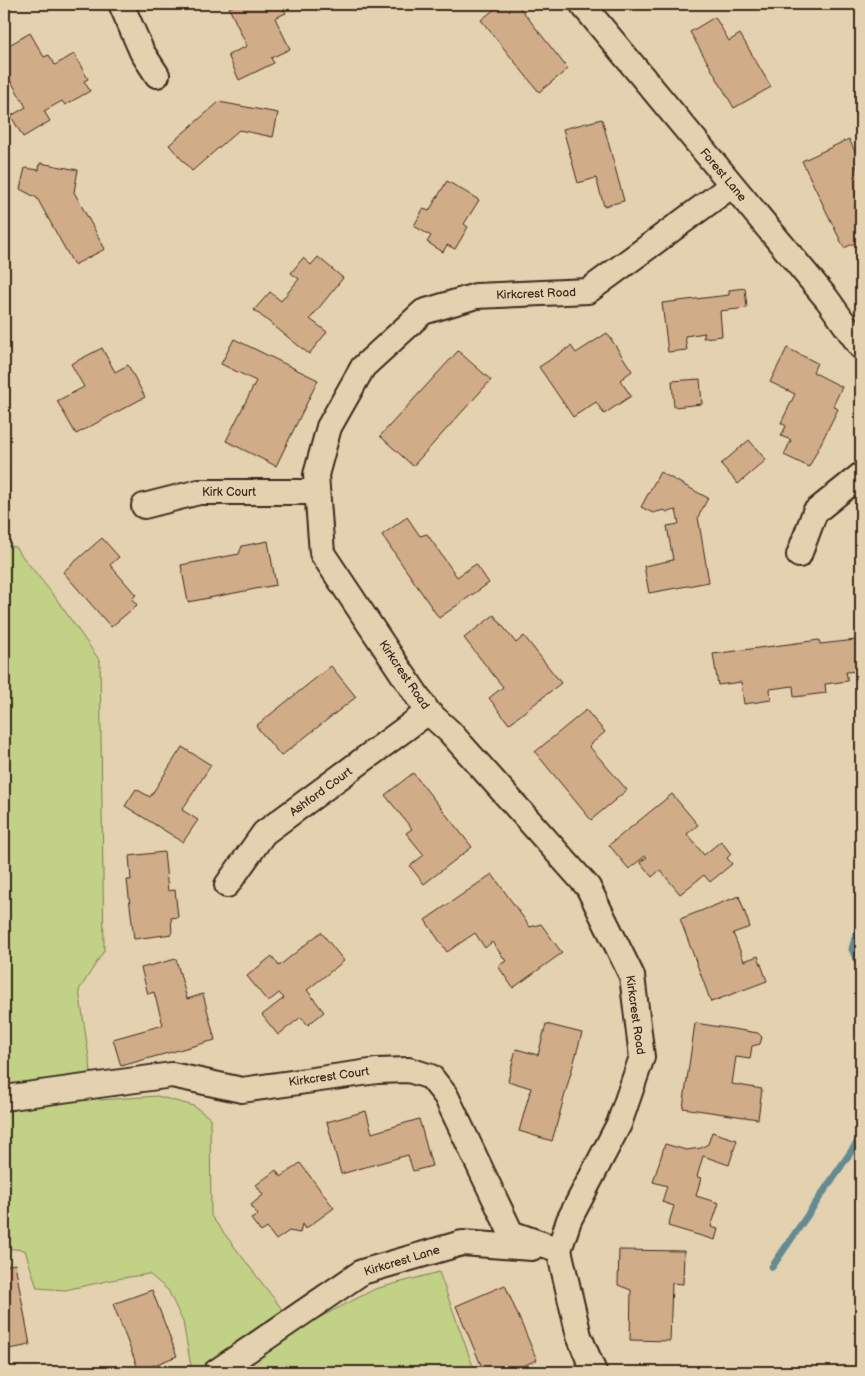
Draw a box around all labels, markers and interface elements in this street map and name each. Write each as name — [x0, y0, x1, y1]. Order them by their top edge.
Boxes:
street label: Forest Lane — [696, 145, 750, 205]
street label: Kirkcrest Road — [496, 285, 576, 303]
street label: Kirk Court — [202, 485, 256, 500]
street label: Kirkcrest Road — [375, 638, 433, 712]
street label: Ashford Court — [287, 764, 356, 820]
street label: Kirkcrest Road — [622, 974, 648, 1056]
street label: Kirkcrest Court — [288, 1064, 370, 1090]
street label: Kirkcrest Lane — [362, 1242, 442, 1280]

